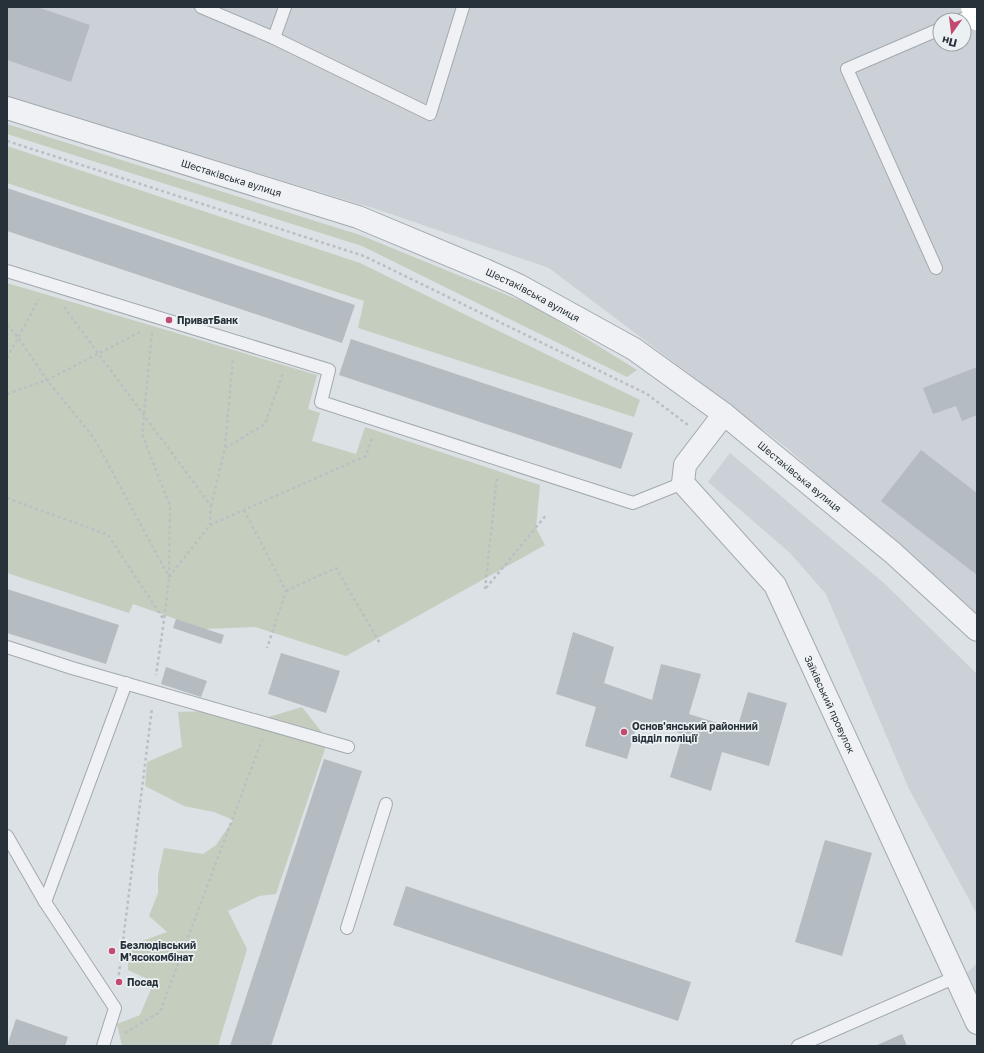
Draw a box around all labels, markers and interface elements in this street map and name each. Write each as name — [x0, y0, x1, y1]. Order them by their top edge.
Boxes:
north arrow — [932, 12, 972, 52]
text: Пн — [940, 34, 958, 50]
street label: Шестаківська вулиця — [180, 156, 283, 199]
street label: Шестаківська вулиця — [484, 265, 582, 324]
place label: ПриватБанк — [177, 314, 238, 326]
marker: ПриватБанк — [164, 315, 174, 325]
street label: Шестаківська вулиця — [755, 438, 844, 514]
street label: Заїківський провулок — [802, 653, 858, 755]
place label: Основ'янський районний відділ поліції — [632, 720, 758, 744]
marker: Основ'янський районний відділ поліції — [619, 727, 629, 737]
place label: Бeзлюдівський М'ясокомбінат — [120, 939, 196, 963]
marker: Бeзлюдівський М'ясокомбінат — [107, 946, 117, 956]
place label: Посад — [127, 976, 159, 988]
marker: Посад — [114, 977, 124, 987]

